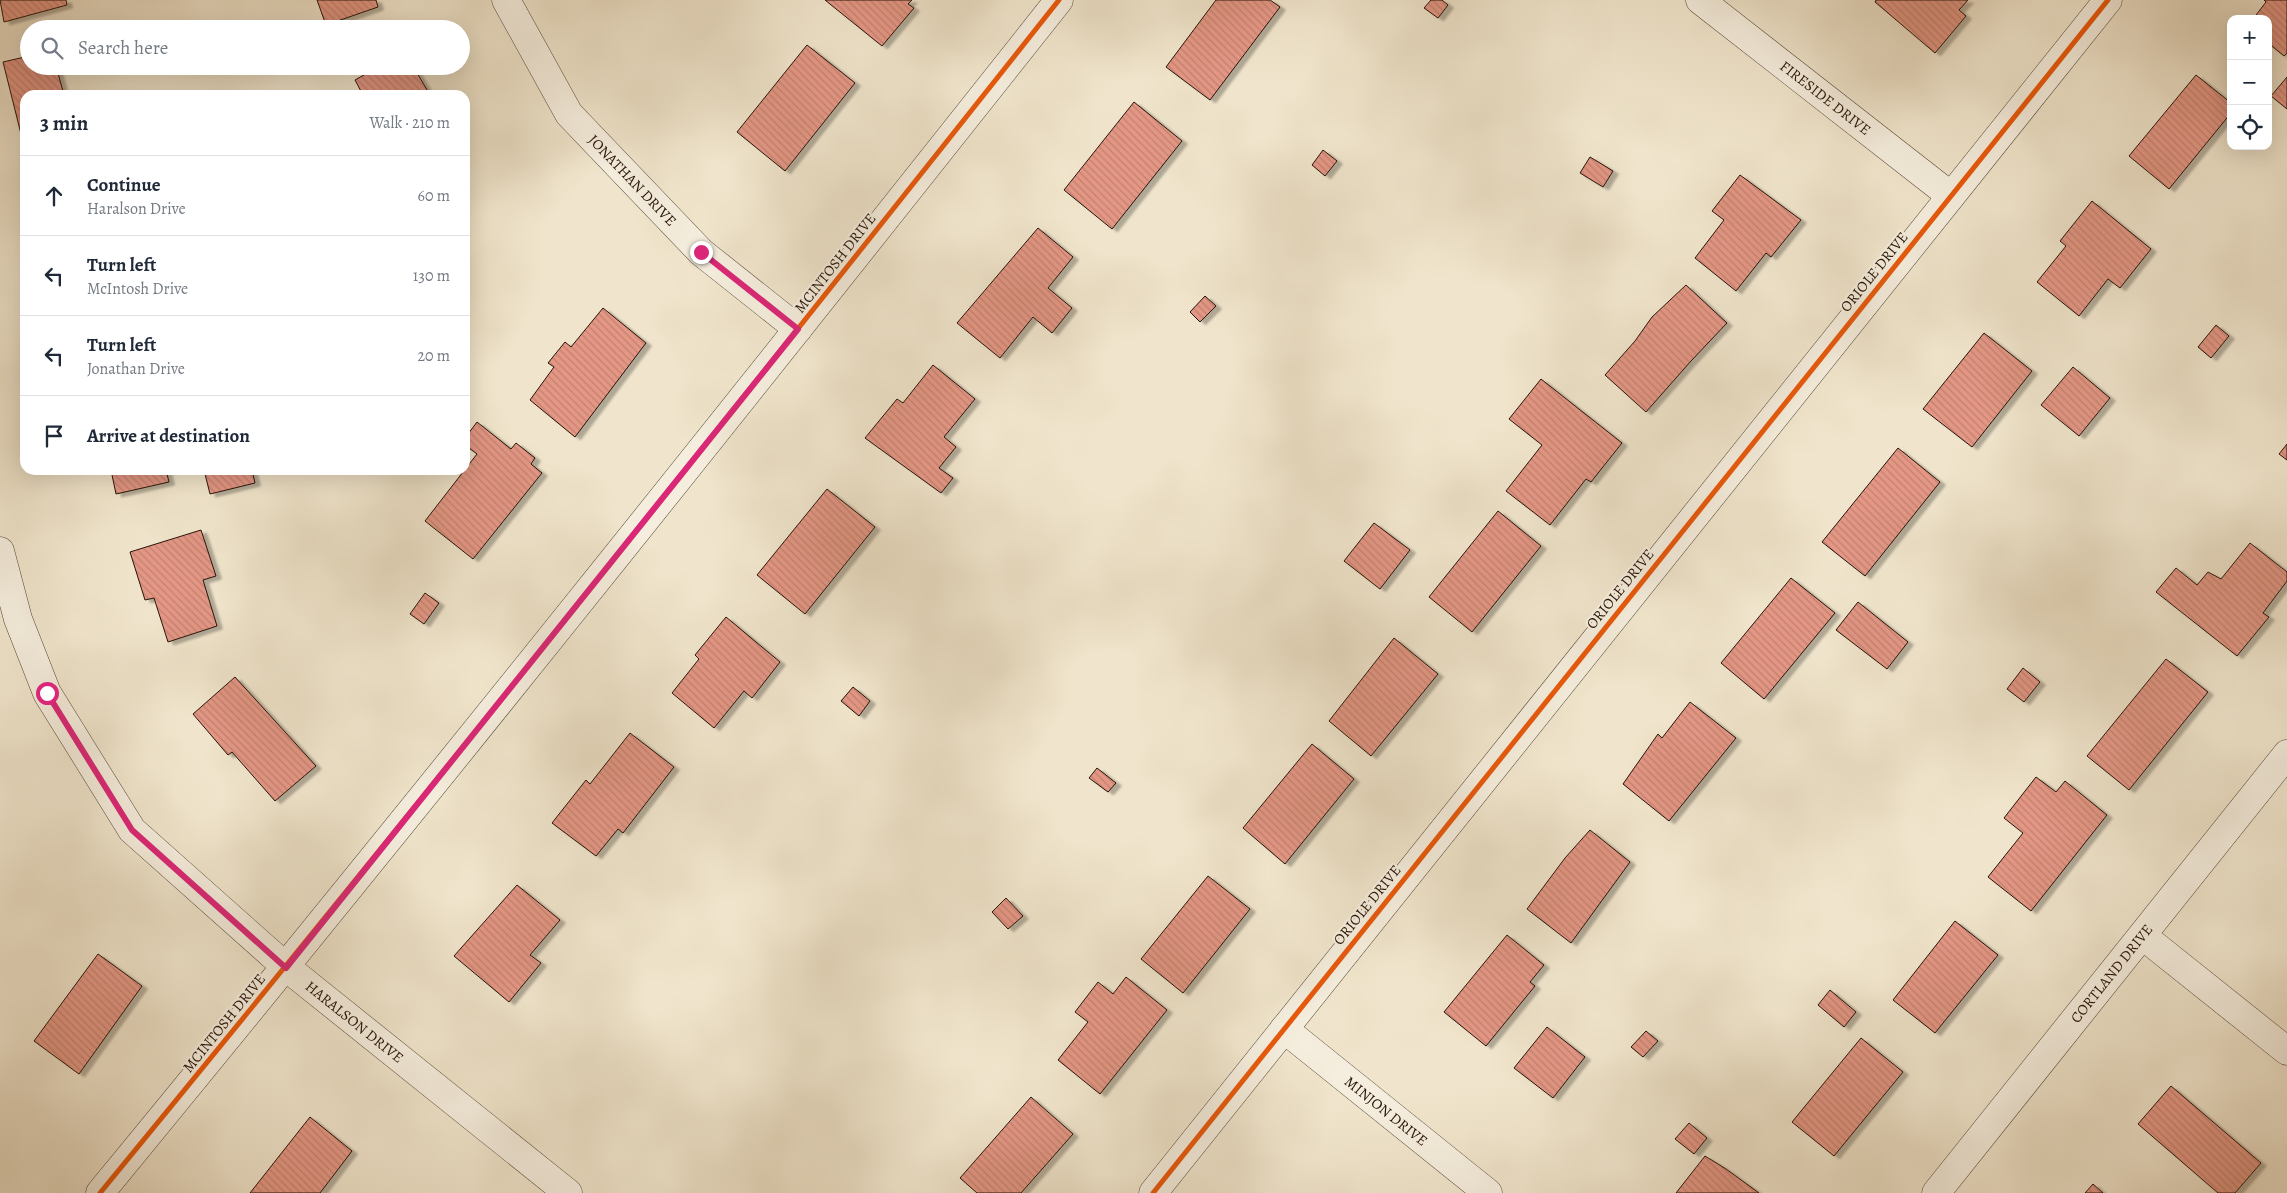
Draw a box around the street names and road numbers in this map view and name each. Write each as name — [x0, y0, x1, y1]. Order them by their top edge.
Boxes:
street label: FIRESIDE DRIVE — [1776, 56, 1875, 140]
street label: JONATHAN DRIVE — [584, 130, 681, 230]
street label: MCINTOSH DRIVE — [790, 209, 880, 317]
street label: ORIOLE DRIVE — [1836, 228, 1912, 316]
street label: ORIOLE DRIVE — [1582, 545, 1658, 633]
street label: ORIOLE DRIVE — [1329, 861, 1405, 949]
street label: CORTLAND DRIVE — [2066, 920, 2157, 1027]
street label: MCINTOSH DRIVE — [178, 969, 270, 1077]
street label: HARALSON DRIVE — [301, 976, 408, 1067]
street label: MINJON DRIVE — [1340, 1072, 1432, 1151]

